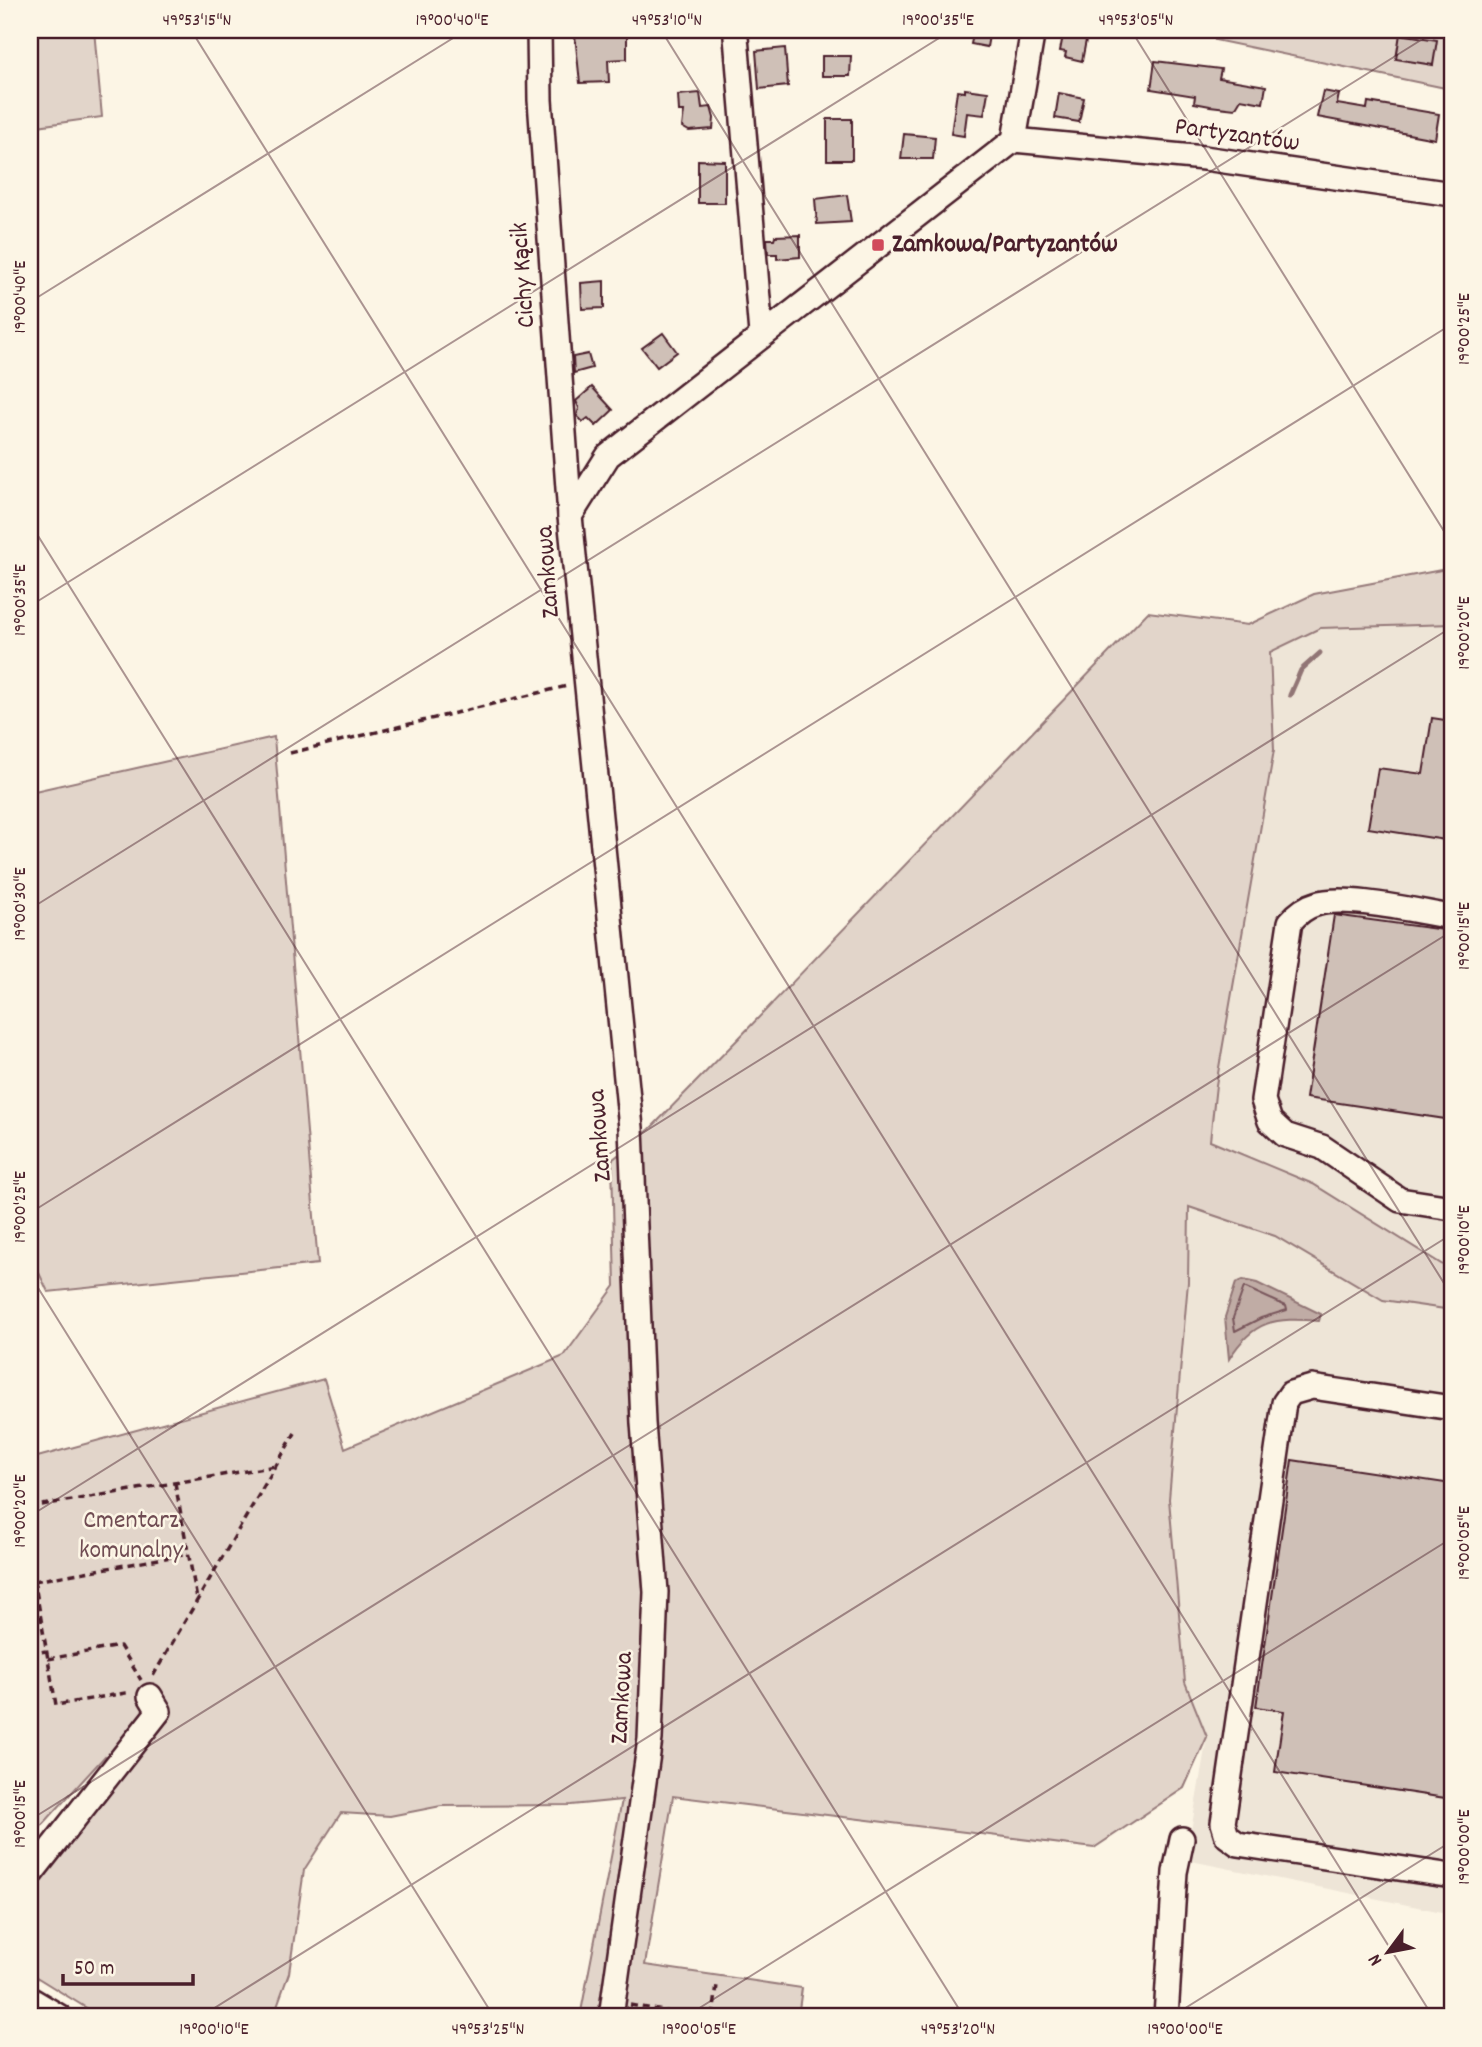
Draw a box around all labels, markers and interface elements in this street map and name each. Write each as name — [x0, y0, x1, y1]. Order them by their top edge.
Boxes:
text: 49°53'15"N — [163, 9, 231, 34]
text: 19°00'40"E — [416, 9, 489, 34]
text: 49°53'10"N — [632, 9, 702, 34]
text: 19°00'35"E — [902, 9, 974, 34]
text: 49°53'05"N — [1099, 9, 1173, 34]
street label: Partyzantów — [1172, 109, 1302, 163]
street label: Cichy Kącik — [502, 221, 546, 329]
place label: Zamkowa/Partyzantów — [892, 227, 1118, 264]
marker: Zamkowa/Partyzantów — [870, 237, 886, 253]
text: 19°00'40"E — [9, 261, 34, 334]
text: 19°00'25"E — [1453, 293, 1478, 365]
street label: Zamkowa — [527, 524, 571, 620]
text: 19°00'35"E — [9, 564, 34, 636]
text: 19°00'20"E — [1453, 596, 1478, 670]
text: 19°00'30"E — [9, 867, 34, 941]
text: 19°00'15"E — [1453, 902, 1478, 970]
street label: Zamkowa — [579, 1088, 623, 1184]
text: 19°00'25"E — [9, 1171, 34, 1243]
text: 19°00'10"E — [1453, 1205, 1478, 1275]
text: 19°00'20"E — [9, 1474, 34, 1548]
park label: Cmentarz komunalny — [79, 1503, 184, 1570]
text: 19°00'05"E — [1453, 1506, 1478, 1580]
street label: Zamkowa — [602, 1650, 644, 1745]
text: 19°00'15"E — [9, 1780, 34, 1848]
text: 19°00'00"E — [1453, 1809, 1478, 1885]
north arrow — [1352, 1918, 1422, 1988]
scale bar — [63, 1942, 192, 1986]
text: N — [1363, 1948, 1390, 1970]
text: 50 m — [74, 1955, 114, 1985]
text: 19°00'10"E — [179, 2018, 249, 2043]
text: 49°53'25"N — [452, 2018, 524, 2043]
text: 19°00'05"E — [662, 2018, 736, 2043]
text: 49°53'20"N — [921, 2018, 995, 2043]
text: 19°00'00"E — [1147, 2018, 1223, 2043]

